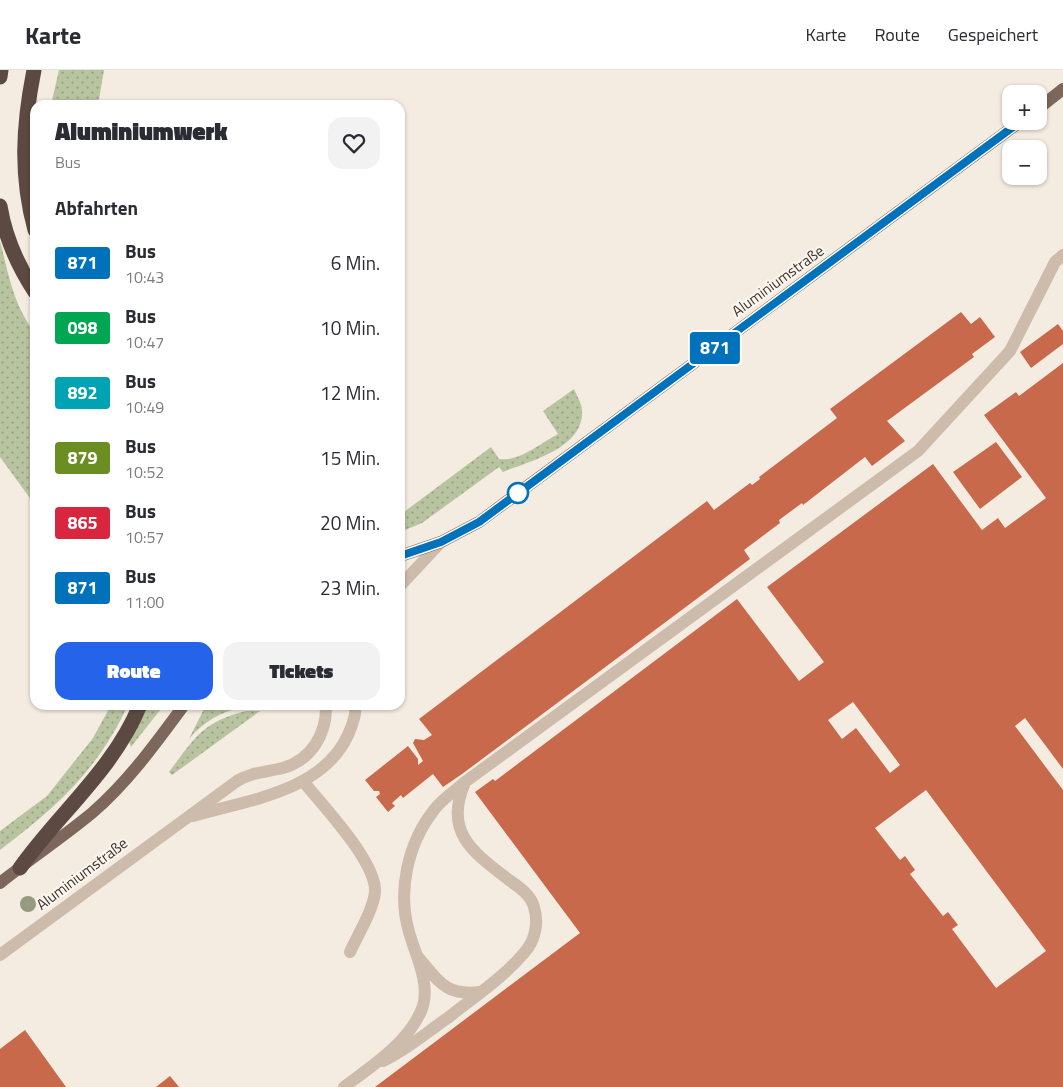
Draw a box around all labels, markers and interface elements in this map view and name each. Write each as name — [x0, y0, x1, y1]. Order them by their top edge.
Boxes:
text: Karte — [25, 17, 81, 53]
text: Karte — [805, 21, 846, 48]
text: Route — [874, 21, 920, 48]
text: Gespeichert — [948, 21, 1038, 48]
map controls — [1002, 85, 1047, 185]
button: + — [1002, 85, 1047, 130]
text: Aluminiumwerk — [55, 113, 228, 149]
button: heart — [328, 117, 380, 169]
button: − — [1002, 140, 1047, 185]
text: Bus — [55, 150, 81, 174]
text: Abfahrten — [55, 193, 138, 222]
text: Bus — [125, 236, 156, 265]
street label: Aluminiumstraße — [727, 239, 829, 322]
text: 6 Min. — [331, 248, 380, 277]
text: 871 — [67, 249, 98, 276]
text: 10:43 — [125, 265, 164, 289]
text: Bus — [125, 301, 156, 330]
text: 10 Min. — [320, 313, 380, 342]
text: 098 — [67, 314, 98, 341]
text: 10:47 — [125, 330, 164, 354]
line badge: 871 — [686, 332, 744, 364]
text: 871 — [700, 334, 730, 361]
text: Bus — [125, 366, 156, 395]
text: 12 Min. — [320, 378, 380, 407]
text: 892 — [67, 379, 98, 406]
text: 10:49 — [125, 395, 164, 419]
text: Bus — [125, 431, 156, 460]
text: 15 Min. — [320, 443, 380, 472]
text: 879 — [67, 444, 98, 471]
text: 10:52 — [125, 460, 164, 484]
unlabelled marker — [507, 482, 529, 504]
text: Bus — [125, 496, 156, 525]
text: 20 Min. — [320, 508, 380, 537]
text: 865 — [67, 509, 98, 536]
text: 10:57 — [125, 525, 164, 549]
text: Bus — [125, 561, 156, 590]
text: 23 Min. — [320, 573, 380, 602]
text: 871 — [67, 574, 98, 601]
text: 11:00 — [125, 590, 164, 614]
button: Route — [55, 642, 213, 700]
button: Tickets — [223, 642, 380, 700]
street label: Aluminiumstraße — [31, 832, 132, 916]

